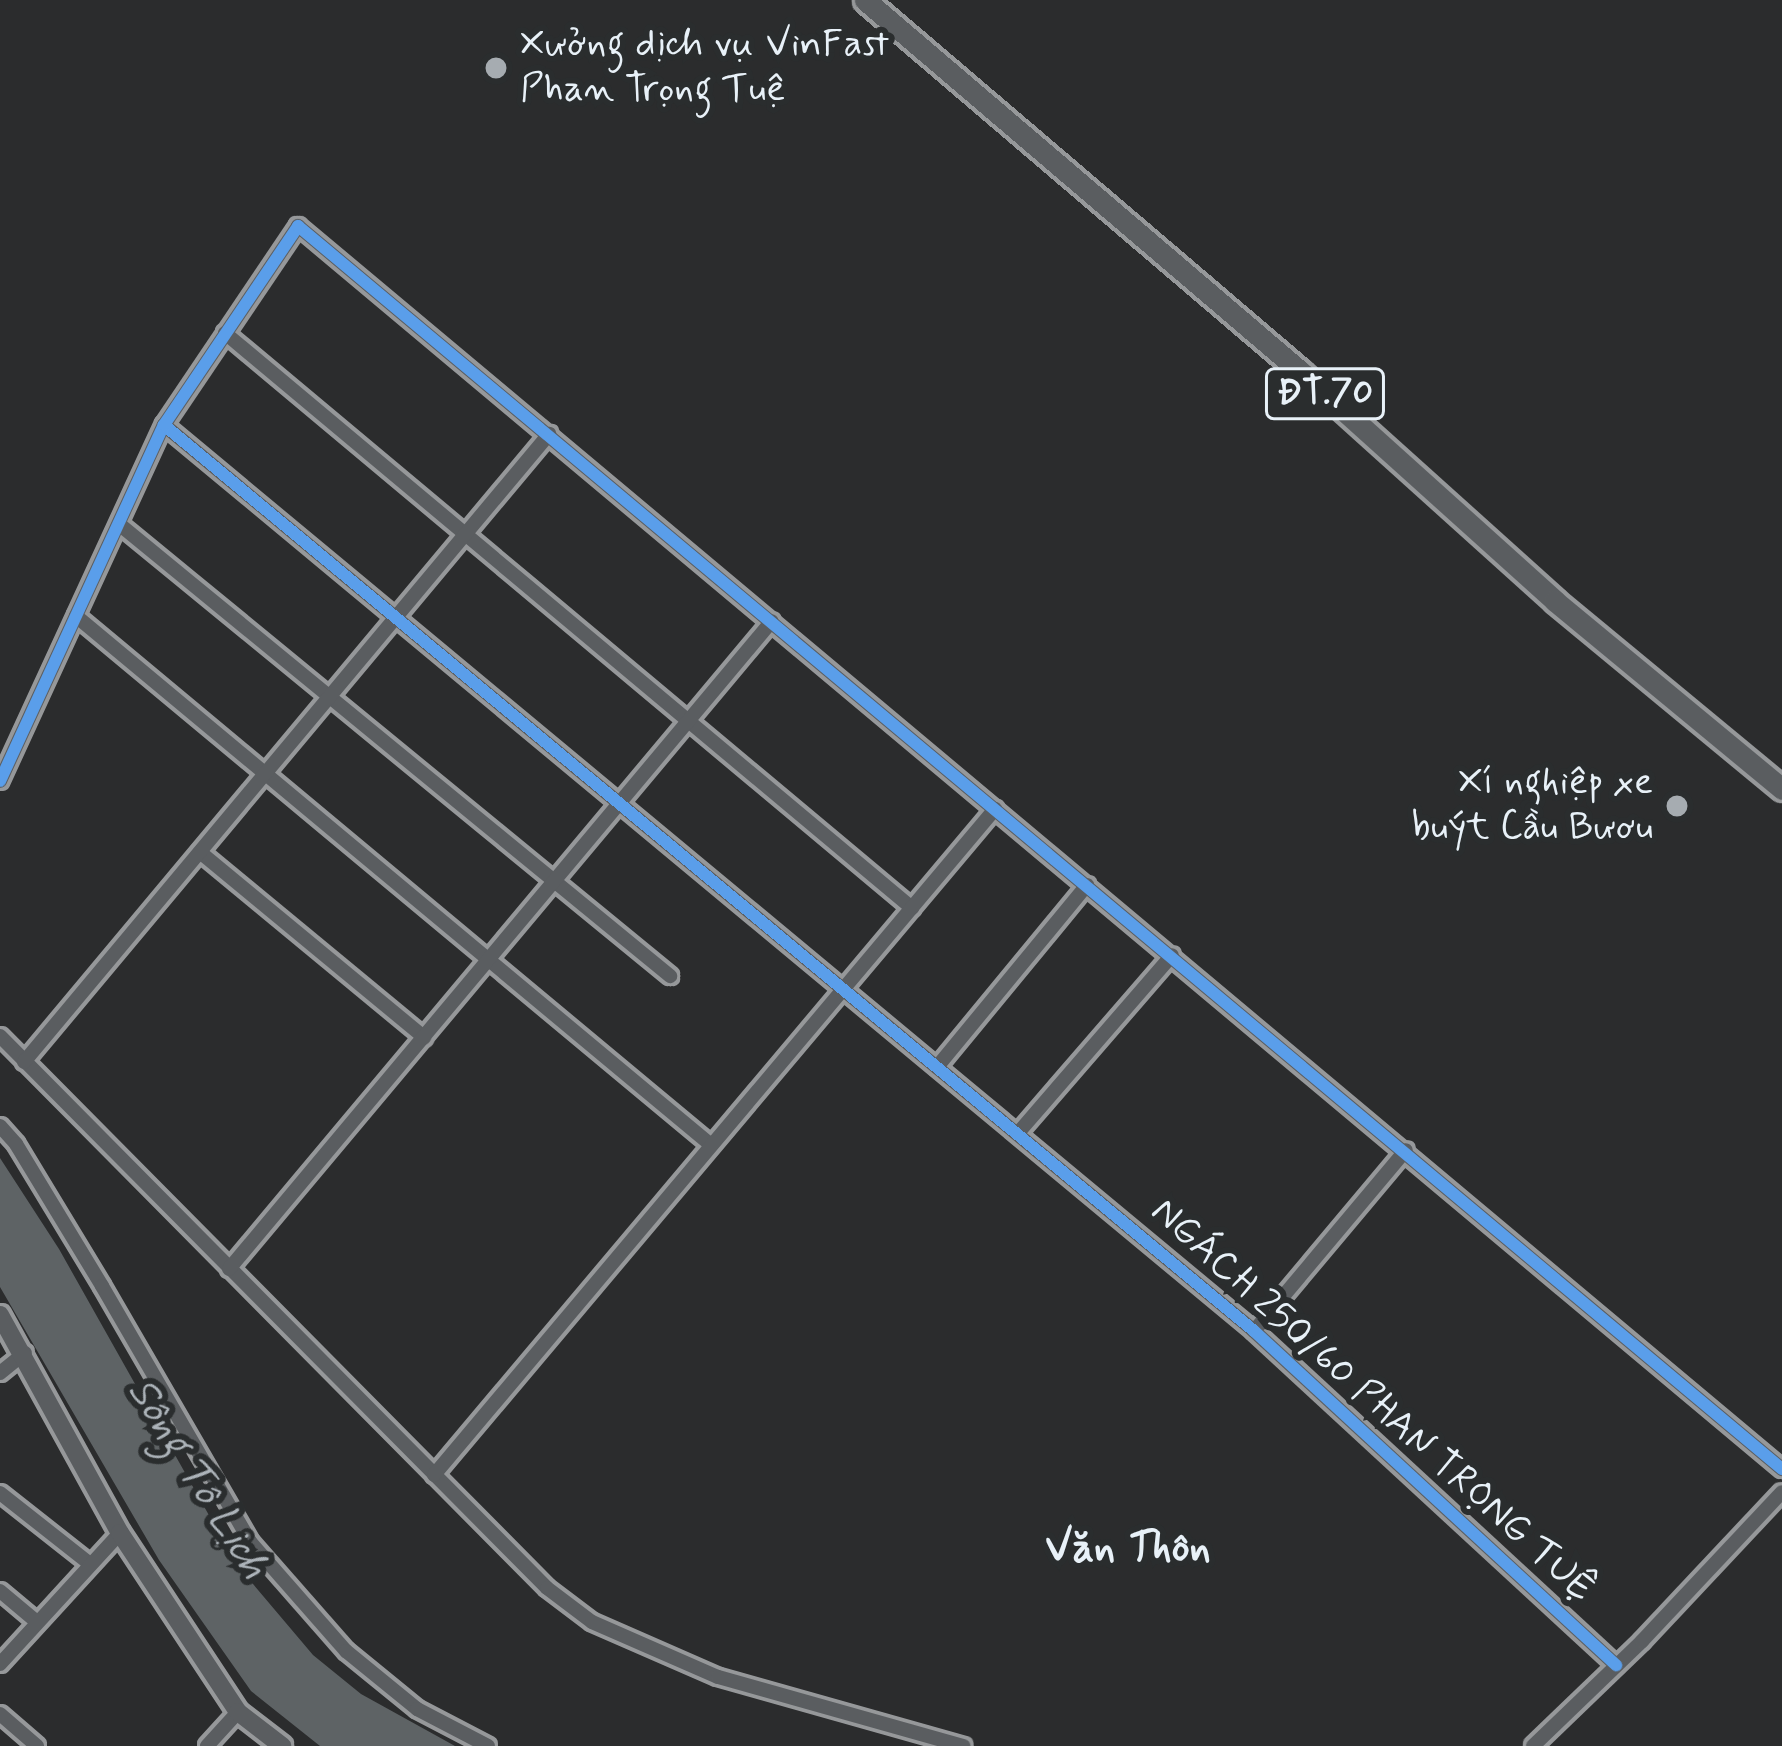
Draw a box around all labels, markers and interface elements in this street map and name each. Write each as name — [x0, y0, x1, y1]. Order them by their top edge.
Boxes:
place label: Xưởng dịch vụ VinFast Phan Trọng Tuệ — [520, 23, 887, 114]
marker: Xưởng dịch vụ VinFast Phan Trọng Tuệ — [483, 55, 509, 81]
road number: ĐT.70 — [1262, 364, 1388, 424]
place label: Xí nghiệp xe buýt Cầu Bươu — [1406, 761, 1653, 852]
marker: Xí nghiệp xe buýt Cầu Bươu — [1664, 793, 1690, 819]
street label: NGÁCH 250/60 PHAN TRỌNG TUỆ — [1141, 1190, 1603, 1612]
water label: Sông Tô Lịch — [116, 1371, 278, 1587]
district label: Văn Thôn — [1046, 1524, 1210, 1574]

